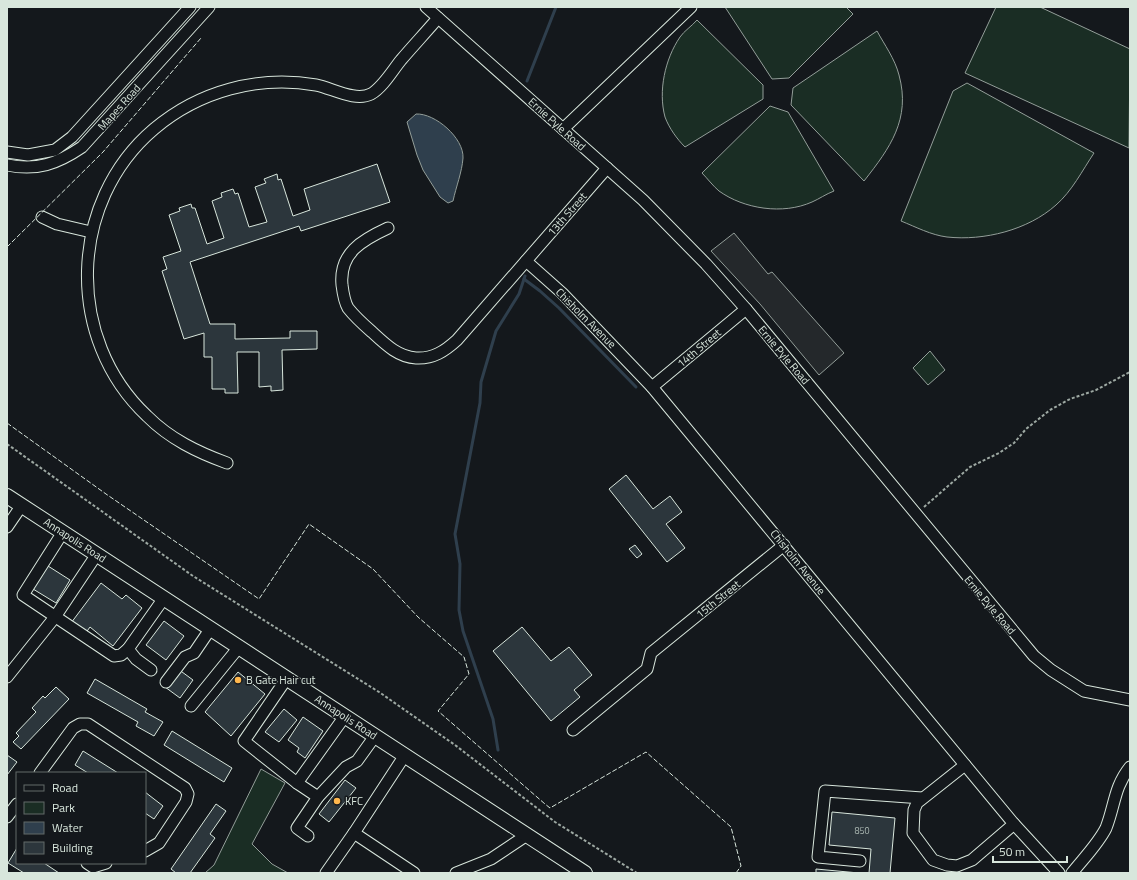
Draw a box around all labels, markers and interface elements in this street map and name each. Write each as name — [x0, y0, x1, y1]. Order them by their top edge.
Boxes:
street label: Mapes Road — [94, 80, 144, 134]
street label: Ernie Pyle Road — [525, 94, 589, 154]
street label: 13th Street — [544, 189, 590, 239]
street label: Chisholm Avenue — [552, 284, 620, 352]
street label: Ernie Pyle Road — [755, 322, 813, 388]
street label: 14th Street — [674, 325, 724, 371]
street label: Annapolis Road — [41, 514, 110, 566]
street label: Chisholm Avenue — [767, 526, 830, 598]
street label: Ernie Pyle Road — [961, 572, 1019, 638]
street label: 15th Street — [692, 576, 744, 622]
place label: B Gate Hair cut — [246, 672, 316, 688]
marker: B Gate Hair cut — [233, 675, 243, 685]
street label: Annapolis Road — [312, 691, 381, 743]
legend — [16, 772, 146, 864]
text: Road — [52, 778, 78, 797]
place label: KFC — [345, 793, 363, 809]
marker: KFC — [332, 796, 342, 806]
text: Park — [52, 798, 75, 817]
text: Water — [52, 818, 83, 837]
house number: 850 — [854, 824, 870, 837]
text: Building — [52, 838, 93, 857]
scale bar — [993, 838, 1067, 864]
text: 50 m — [999, 842, 1025, 861]

